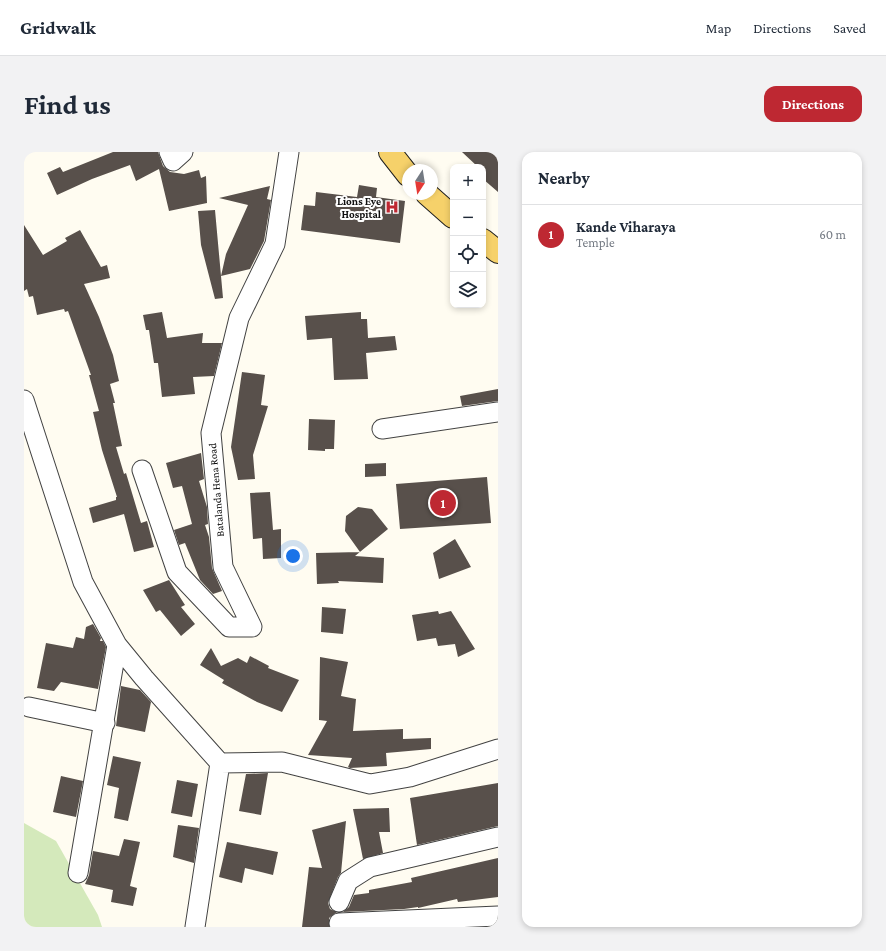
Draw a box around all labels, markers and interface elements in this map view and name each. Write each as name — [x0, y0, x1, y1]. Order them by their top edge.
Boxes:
text: Gridwalk — [20, 17, 96, 38]
text: Map — [706, 20, 731, 36]
text: Directions — [753, 20, 811, 36]
text: Saved — [833, 20, 866, 36]
button: Directions — [764, 86, 862, 122]
text: Find us — [24, 89, 111, 120]
north arrow — [402, 164, 438, 200]
map controls — [450, 164, 486, 308]
button: + — [450, 164, 486, 200]
text: Nearby — [538, 169, 590, 188]
place label: Lions Eye Hospital — [337, 195, 382, 220]
hospital icon: Lions Eye Hospital — [384, 199, 400, 215]
button: − — [450, 200, 486, 236]
text: Kande Viharaya — [576, 219, 676, 235]
text: 1 — [549, 227, 553, 242]
text: 60 m — [819, 227, 846, 242]
text: Temple — [576, 235, 615, 250]
button: locate — [450, 236, 486, 272]
button: layers — [450, 272, 486, 308]
street label: Batalanda Hena Road — [206, 442, 226, 537]
pin: 1 — [430, 488, 456, 518]
your location — [283, 546, 303, 566]

